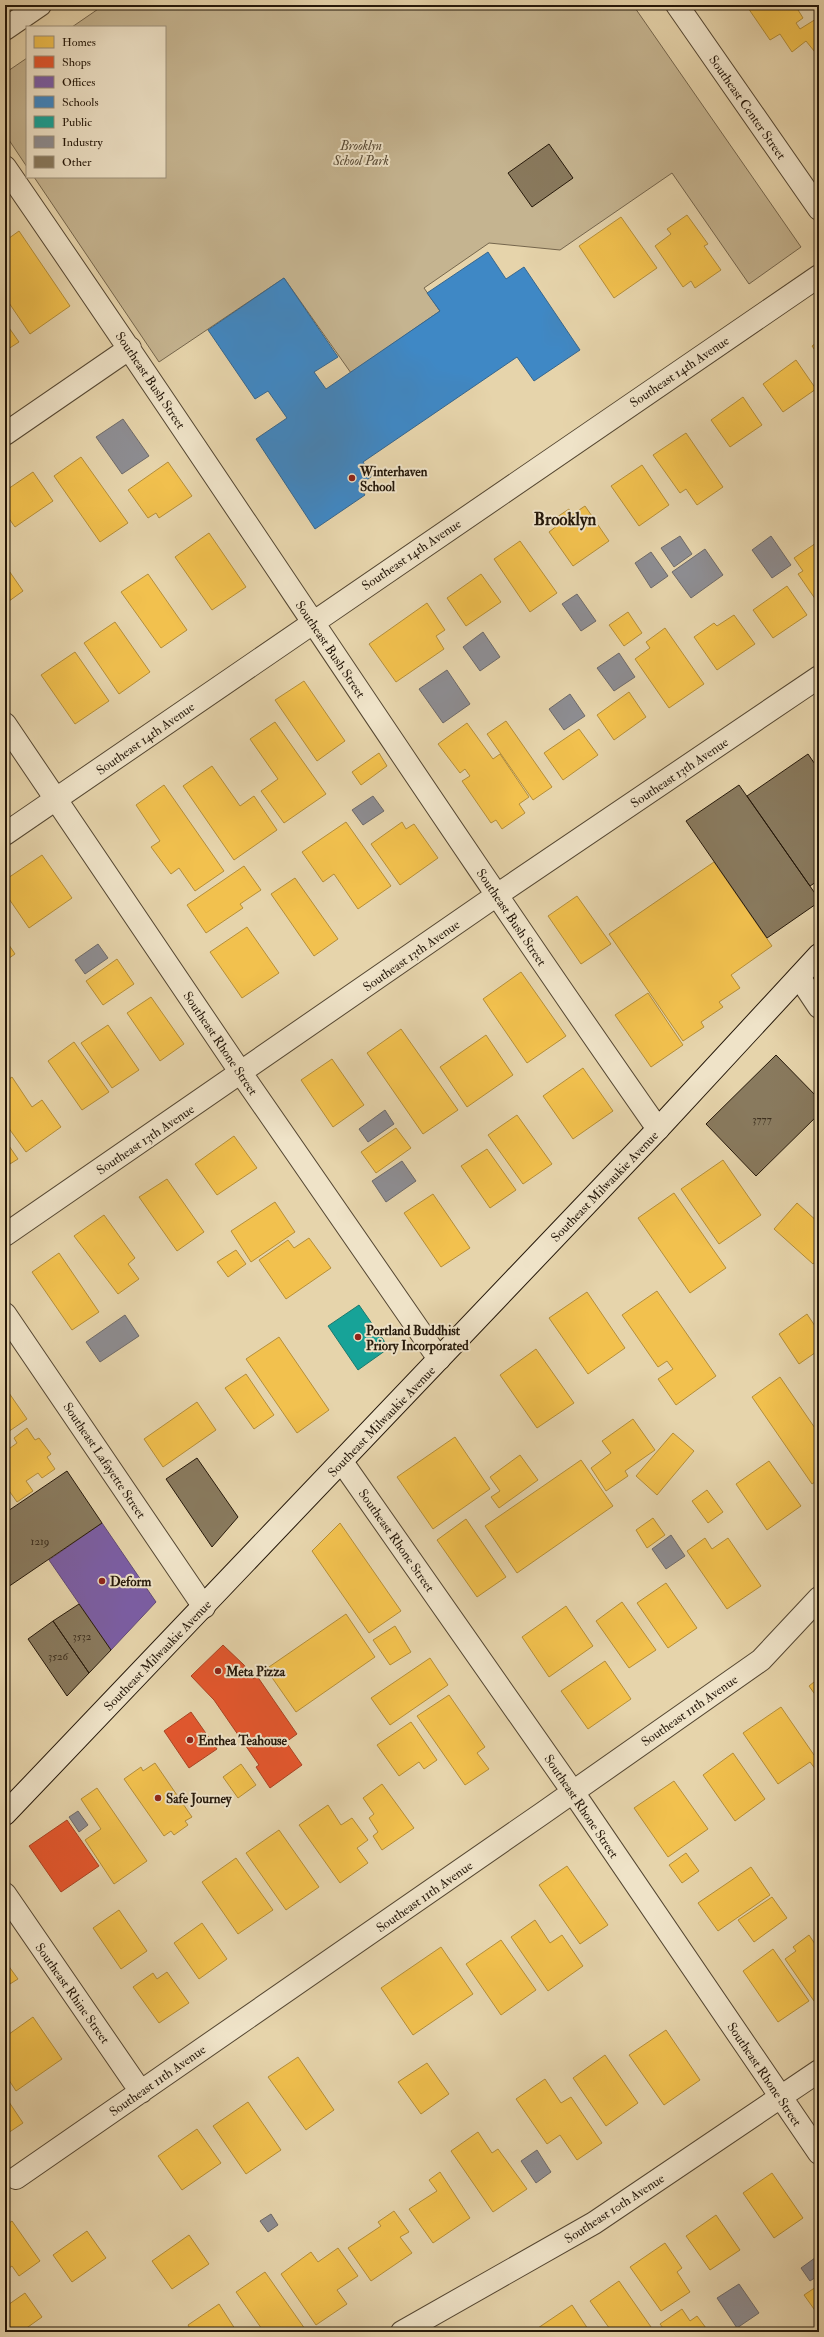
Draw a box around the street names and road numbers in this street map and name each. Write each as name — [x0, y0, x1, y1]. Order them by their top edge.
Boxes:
street label: Southeast Center Street — [705, 52, 789, 163]
street label: Southeast Bush Street — [112, 329, 189, 432]
street label: Southeast 14th Avenue — [627, 332, 733, 411]
street label: Southeast 14th Avenue — [359, 515, 465, 594]
street label: Southeast Bush Street — [292, 598, 369, 701]
street label: Southeast 14th Avenue — [93, 699, 198, 779]
street label: Southeast 13th Avenue — [628, 734, 732, 811]
street label: Southeast Bush Street — [473, 866, 550, 969]
street label: Southeast 13th Avenue — [360, 916, 463, 995]
street label: Southeast Rhone Street — [179, 989, 261, 1099]
street label: Southeast 13th Avenue — [94, 1101, 198, 1178]
street label: Southeast Milwaukie Avenue — [548, 1127, 662, 1246]
street label: Southeast Milwaukie Avenue — [325, 1362, 439, 1481]
street label: Southeast Lafayette Street — [59, 1399, 149, 1522]
street label: Southeast Rhone Street — [355, 1486, 438, 1595]
street label: Southeast Milwaukie Avenue — [101, 1596, 215, 1715]
street label: Southeast 11th Avenue — [638, 1671, 741, 1750]
street label: Southeast Rhone Street — [540, 1752, 622, 1862]
street label: Southeast 11th Avenue — [373, 1857, 476, 1936]
street label: Southeast Rhine Street — [31, 1940, 113, 2047]
street label: Southeast Rhone Street — [723, 2020, 805, 2130]
street label: Southeast 11th Avenue — [106, 2041, 209, 2120]
street label: Southeast 10th Avenue — [562, 2170, 668, 2247]

